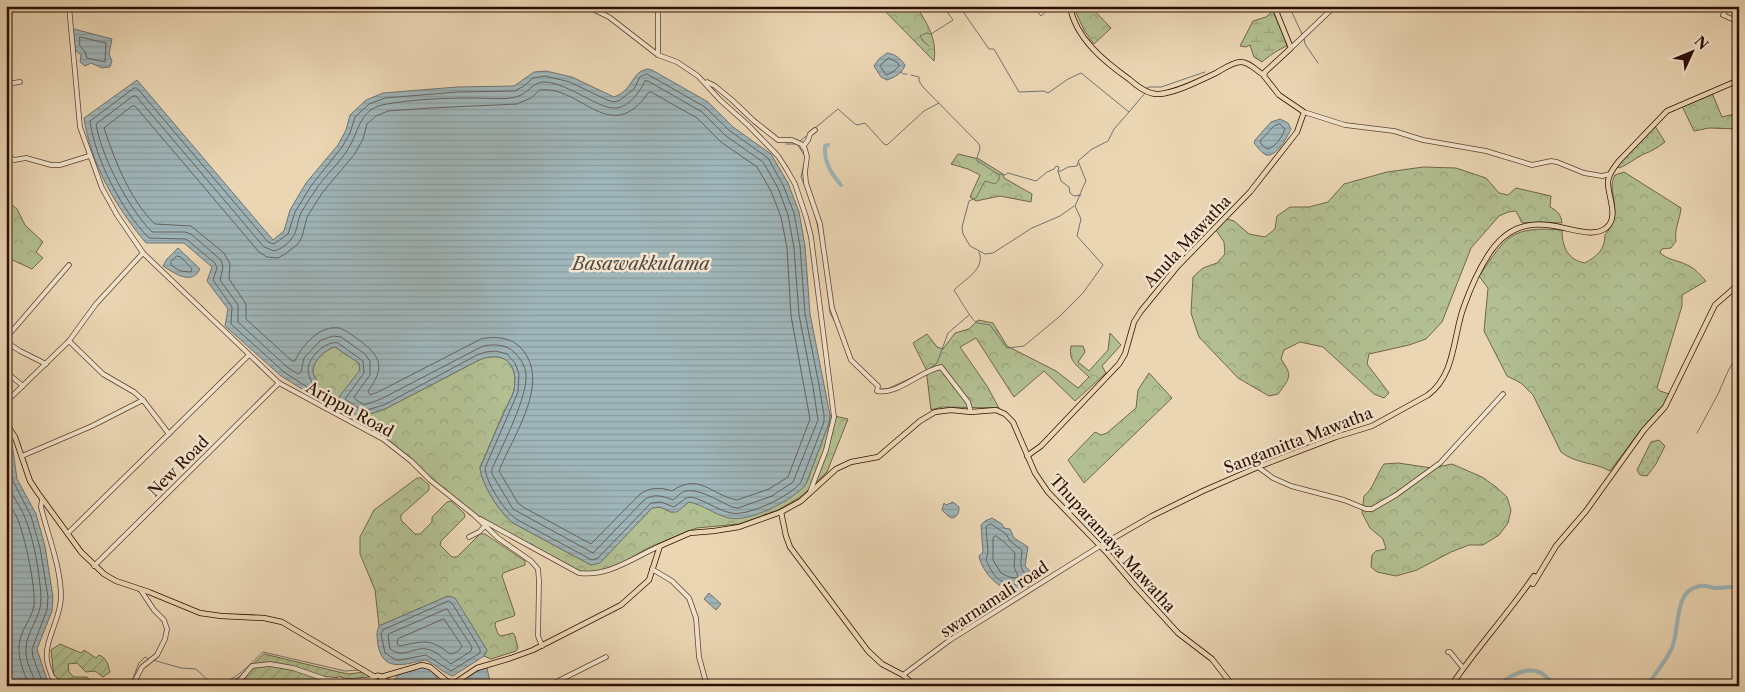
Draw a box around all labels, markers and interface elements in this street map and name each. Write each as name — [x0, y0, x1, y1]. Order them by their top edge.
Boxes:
north arrow — [1668, 28, 1718, 78]
text: N — [1691, 32, 1712, 54]
street label: Anula Mawatha — [1139, 190, 1235, 292]
water label: Basawakkulama — [570, 253, 710, 275]
street label: Arippu Road — [302, 376, 397, 441]
street label: Sangamitta Mawatha — [1221, 402, 1376, 478]
street label: New Road — [143, 431, 213, 501]
street label: Thuparamaya Mawatha — [1046, 470, 1181, 616]
street label: swarnamali road — [936, 556, 1052, 641]

